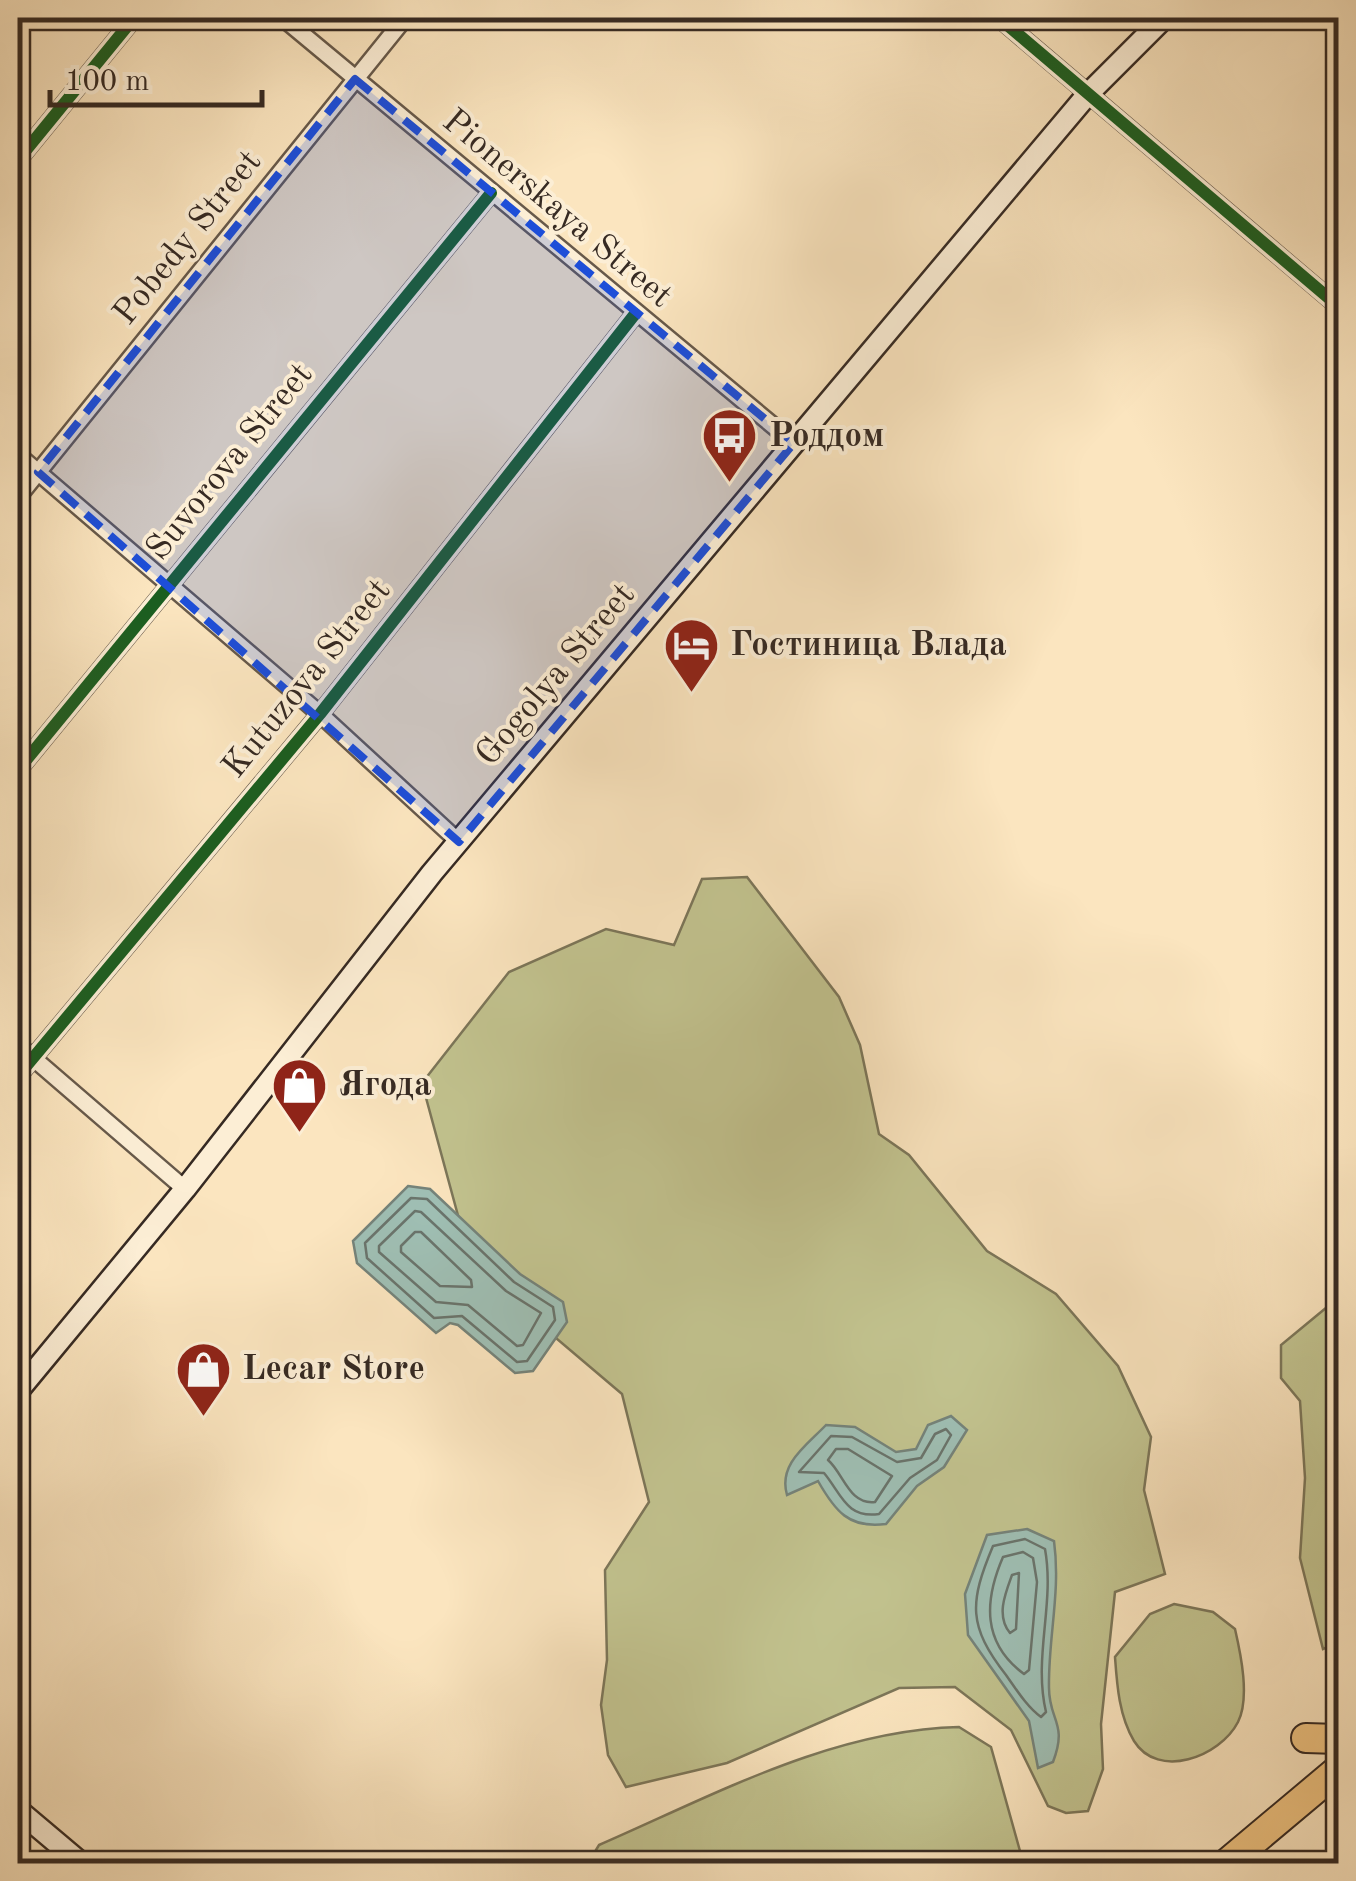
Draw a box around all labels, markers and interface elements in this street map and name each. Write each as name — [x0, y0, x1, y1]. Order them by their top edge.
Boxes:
scale bar — [50, 45, 262, 107]
text: 100 m — [65, 67, 149, 97]
street label: Pionerskaya Street — [436, 103, 678, 315]
street label: Pobedy Street — [107, 144, 269, 332]
street label: Suvorova Street — [140, 357, 320, 567]
bus stop icon: Роддом — [700, 406, 760, 485]
place label: Роддом — [769, 419, 885, 454]
street label: Kutuzova Street — [216, 573, 398, 785]
street label: Gogolya Street — [470, 577, 642, 773]
hotel icon: Гостиница Влада — [661, 615, 721, 694]
place label: Гостиница Влада — [730, 628, 1007, 663]
shop icon: Ягода — [270, 1055, 330, 1134]
place label: Ягода — [339, 1068, 432, 1103]
shop icon: Lecar Store — [173, 1339, 233, 1418]
place label: Lecar Store — [242, 1352, 425, 1387]

